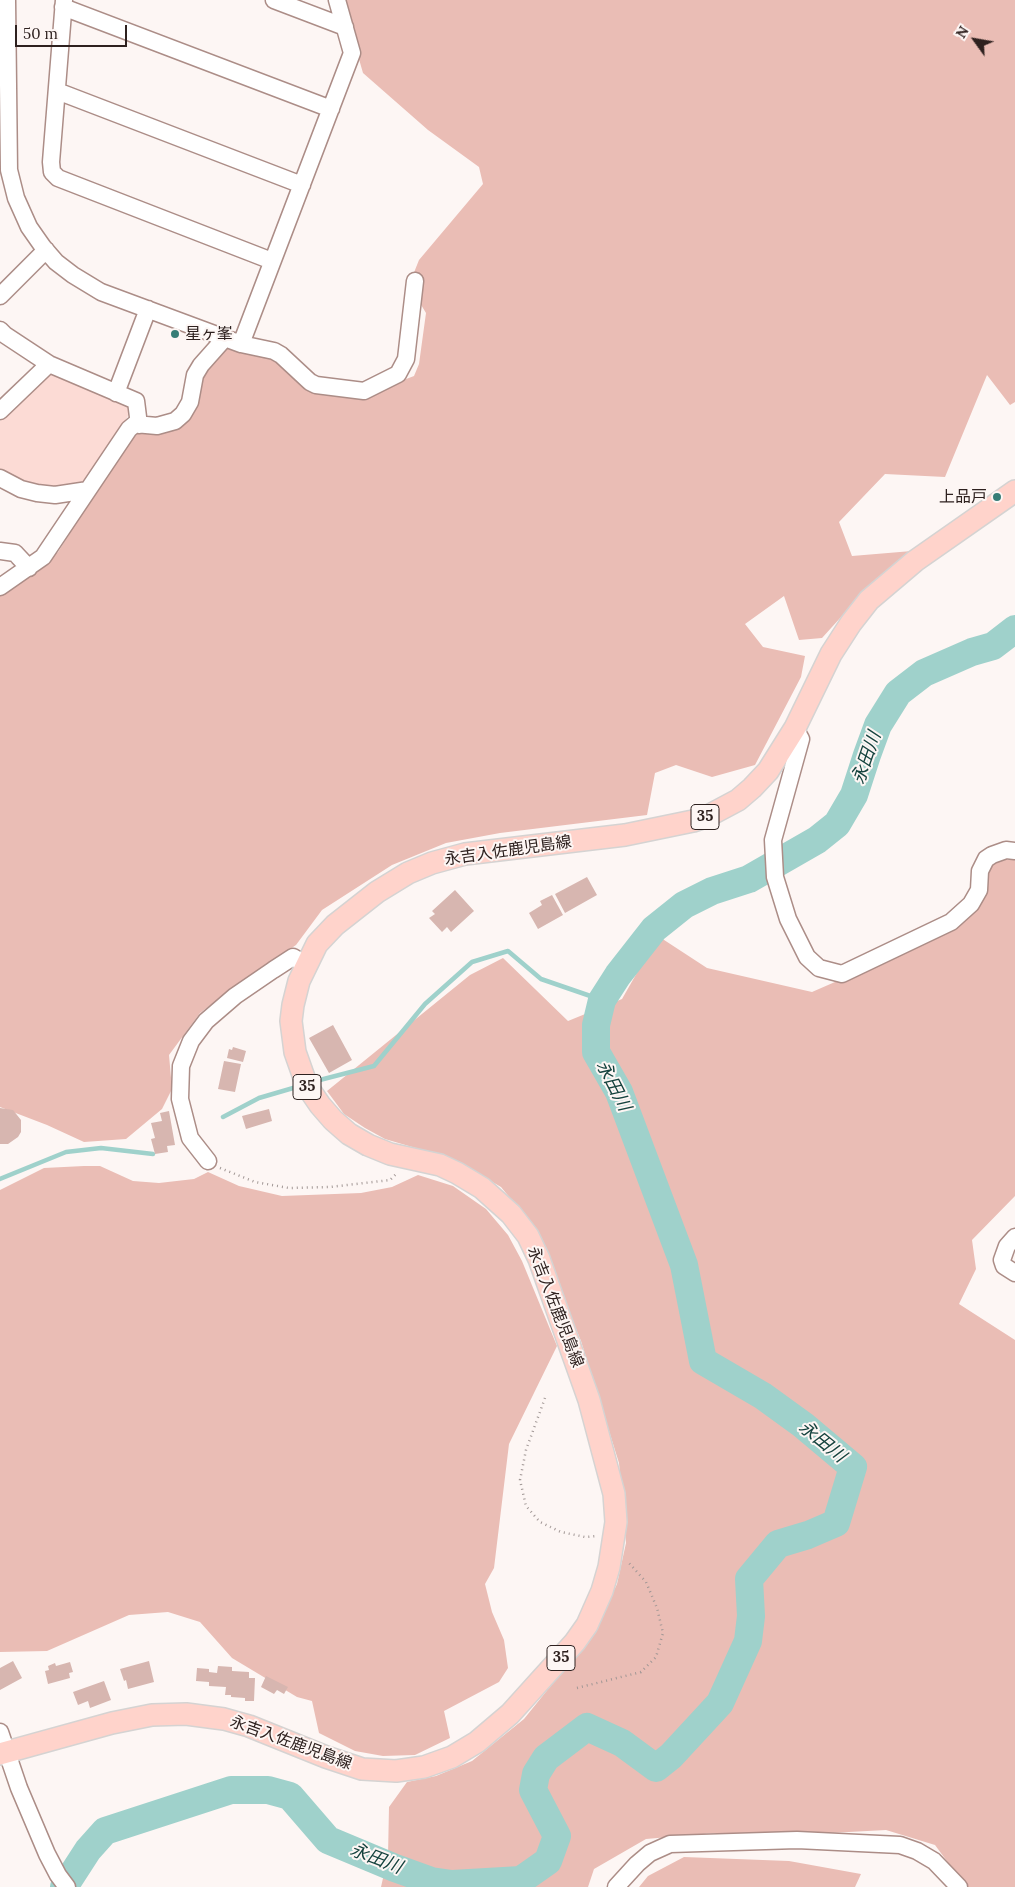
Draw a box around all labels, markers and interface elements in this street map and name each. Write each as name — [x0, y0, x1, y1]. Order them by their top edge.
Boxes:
scale bar — [18, 15, 130, 47]
north arrow — [950, 15, 1000, 65]
text: N — [952, 23, 973, 41]
text: 50 m — [23, 24, 58, 43]
place label: 星ヶ峯 — [185, 324, 233, 344]
marker: 星ヶ峯 — [169, 328, 181, 340]
place label: 上品戸 — [939, 487, 987, 507]
marker: 上品戸 — [991, 491, 1003, 503]
water label: 永田川 — [848, 729, 886, 787]
road number: 35 — [691, 804, 719, 830]
street label: 永吉入佐鹿児島線 — [443, 833, 573, 869]
water label: 永田川 — [591, 1057, 635, 1115]
road number: 35 — [293, 1074, 321, 1100]
street label: 永吉入佐鹿児島線 — [523, 1244, 587, 1370]
water label: 永田川 — [794, 1417, 850, 1467]
road number: 35 — [547, 1646, 575, 1670]
street label: 永吉入佐鹿児島線 — [228, 1712, 354, 1774]
water label: 永田川 — [347, 1839, 405, 1879]

